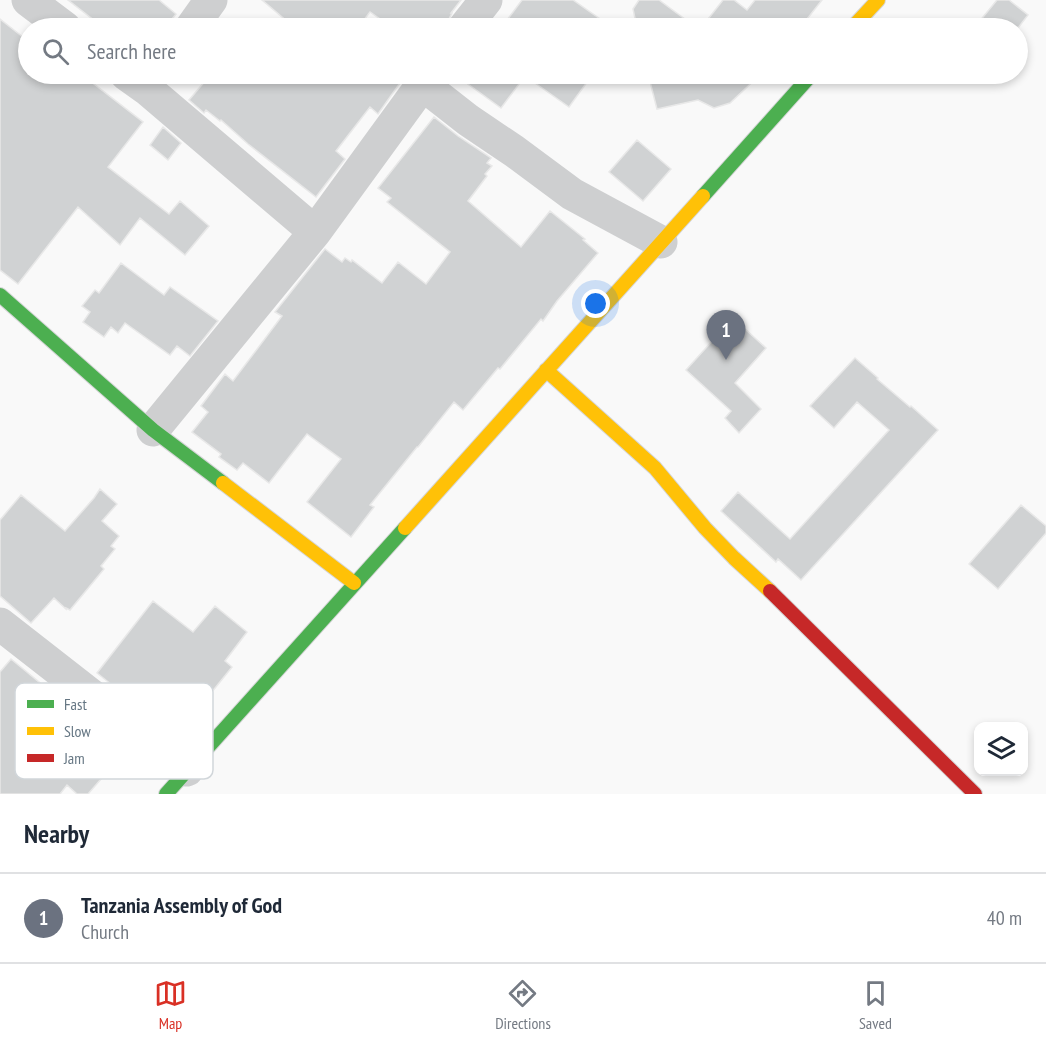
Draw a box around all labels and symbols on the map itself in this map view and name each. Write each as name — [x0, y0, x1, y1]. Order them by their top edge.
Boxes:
your location — [581, 289, 610, 318]
pin: 1 — [706, 310, 746, 360]
legend — [15, 683, 213, 779]
text: Fast — [64, 694, 87, 714]
text: Slow — [64, 721, 91, 741]
text: Jam — [63, 748, 85, 768]

